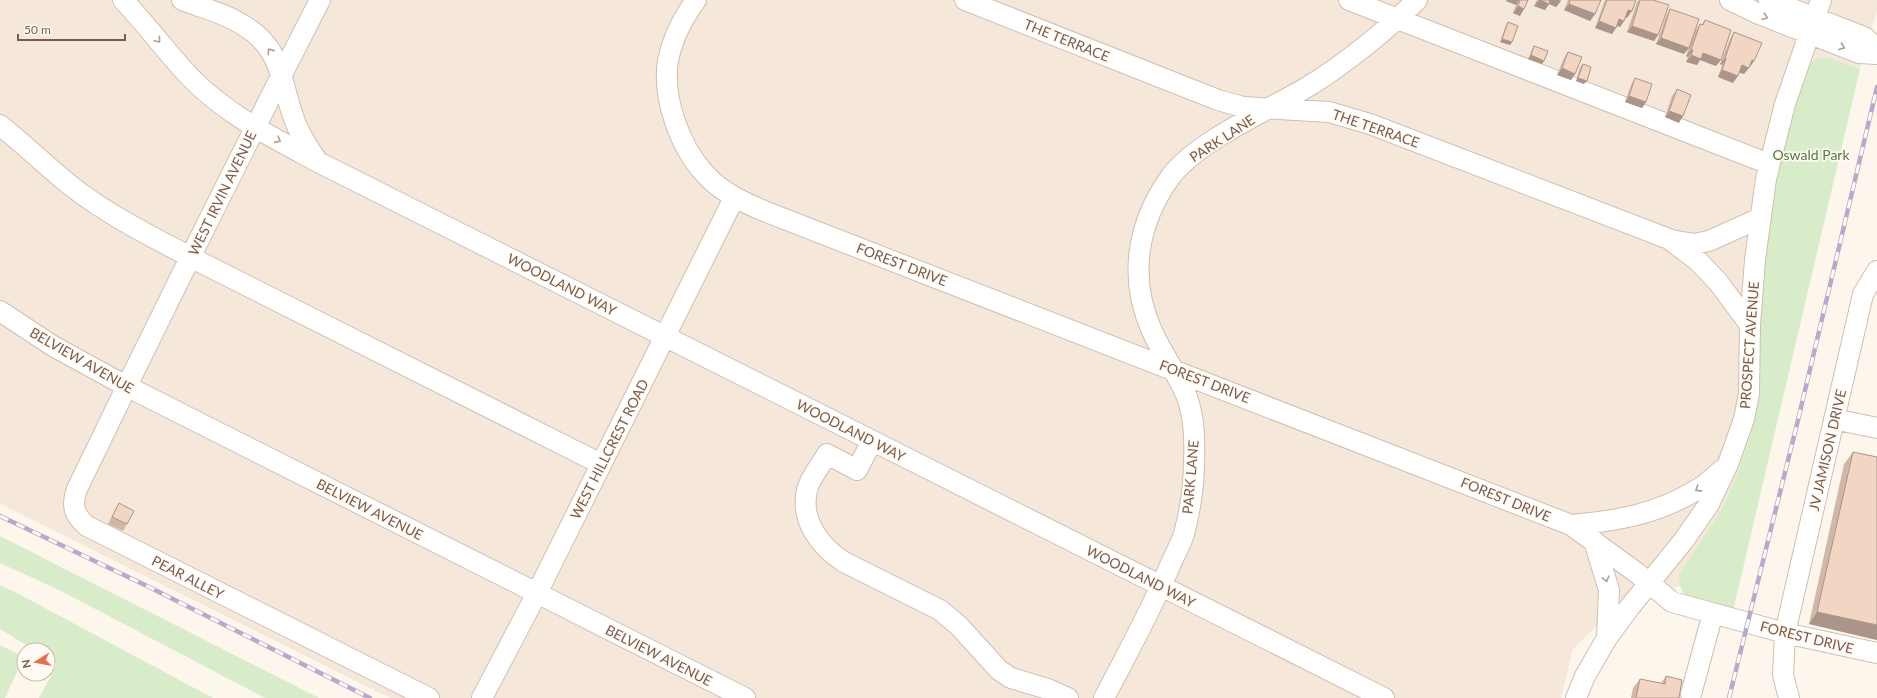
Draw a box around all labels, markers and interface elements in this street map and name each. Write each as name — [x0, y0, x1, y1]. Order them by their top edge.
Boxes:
one-way arrow — [1762, 12, 1769, 20]
street label: THE TERRACE — [1022, 15, 1112, 65]
scale bar — [18, 16, 125, 42]
text: 50 m — [24, 22, 51, 37]
one-way arrow — [153, 35, 160, 42]
one-way arrow — [1839, 42, 1846, 50]
one-way arrow — [268, 48, 275, 55]
street label: THE TERRACE — [1330, 105, 1422, 151]
street label: PARK LANE — [1186, 111, 1258, 165]
street label: WEST IRVIN AVENUE — [184, 128, 260, 258]
one-way arrow — [274, 135, 281, 143]
park label: Oswald Park — [1772, 146, 1850, 163]
street label: FOREST DRIVE — [854, 239, 950, 289]
street label: WOODLAND WAY — [505, 249, 620, 319]
street label: PROSPECT AVENUE — [1736, 281, 1762, 409]
street label: BELVIEW AVENUE — [27, 323, 137, 397]
street label: FOREST DRIVE — [1157, 356, 1253, 406]
street label: WEST HILLCREST ROAD — [566, 376, 652, 522]
street label: JV JAMISON DRIVE — [1805, 388, 1849, 512]
street label: WOODLAND WAY — [794, 395, 909, 465]
street label: PARK LANE — [1178, 439, 1202, 515]
street label: FOREST DRIVE — [1458, 473, 1554, 525]
street label: BELVIEW AVENUE — [314, 475, 426, 543]
one-way arrow — [1695, 484, 1702, 491]
street label: WOODLAND WAY — [1084, 541, 1199, 611]
street label: PEAR ALLEY — [149, 552, 227, 603]
one-way arrow — [1601, 576, 1609, 582]
street label: FOREST DRIVE — [1758, 617, 1856, 657]
street label: BELVIEW AVENUE — [603, 621, 715, 689]
north arrow — [16, 642, 56, 682]
text: N — [19, 659, 33, 669]

